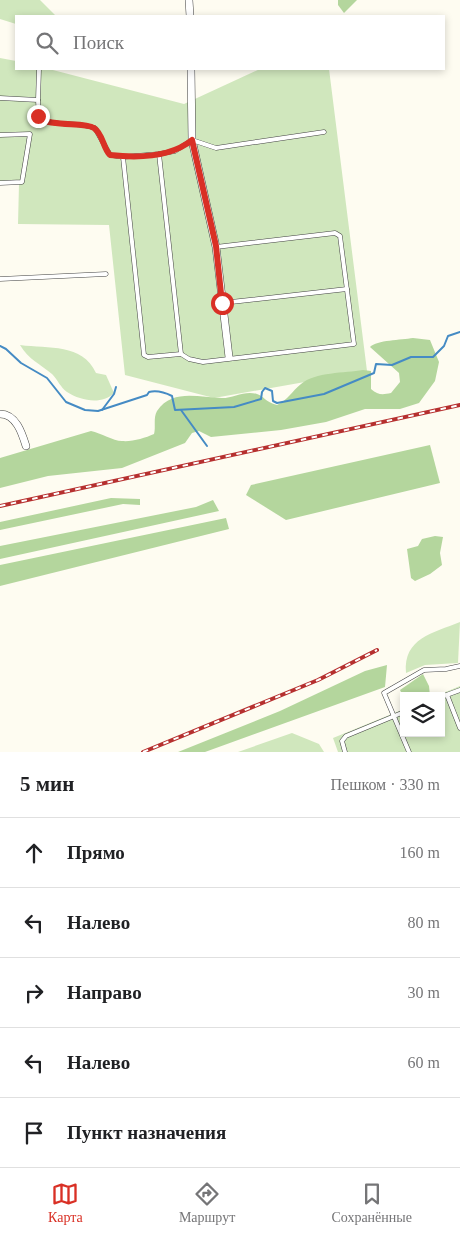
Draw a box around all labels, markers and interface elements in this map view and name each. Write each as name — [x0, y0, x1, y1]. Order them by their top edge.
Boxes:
search box — [15, 15, 445, 70]
icon: search — [33, 29, 61, 57]
text: Поиск — [73, 32, 124, 53]
route end — [27, 105, 50, 128]
route start — [211, 292, 234, 315]
map controls — [400, 692, 445, 737]
button: layers — [400, 692, 445, 737]
text: 5 мин — [20, 772, 74, 796]
text: Пешком · 330 m — [330, 776, 440, 793]
icon: ahead — [20, 839, 48, 867]
text: Прямо — [67, 842, 125, 863]
text: 160 m — [400, 844, 440, 861]
icon: left — [20, 909, 48, 937]
text: Налево — [67, 912, 130, 933]
text: 80 m — [408, 914, 440, 931]
icon: right — [20, 979, 48, 1007]
text: Направо — [67, 982, 142, 1003]
text: 30 m — [408, 984, 440, 1001]
icon: left — [20, 1049, 48, 1077]
text: Налево — [67, 1052, 130, 1073]
text: 60 m — [408, 1054, 440, 1071]
icon: arrive — [20, 1119, 48, 1147]
text: Пункт назначения — [67, 1122, 226, 1143]
tab: Карта — [48, 1180, 83, 1226]
tab: Маршрут — [179, 1180, 235, 1226]
tab: Сохранённые — [331, 1180, 412, 1226]

